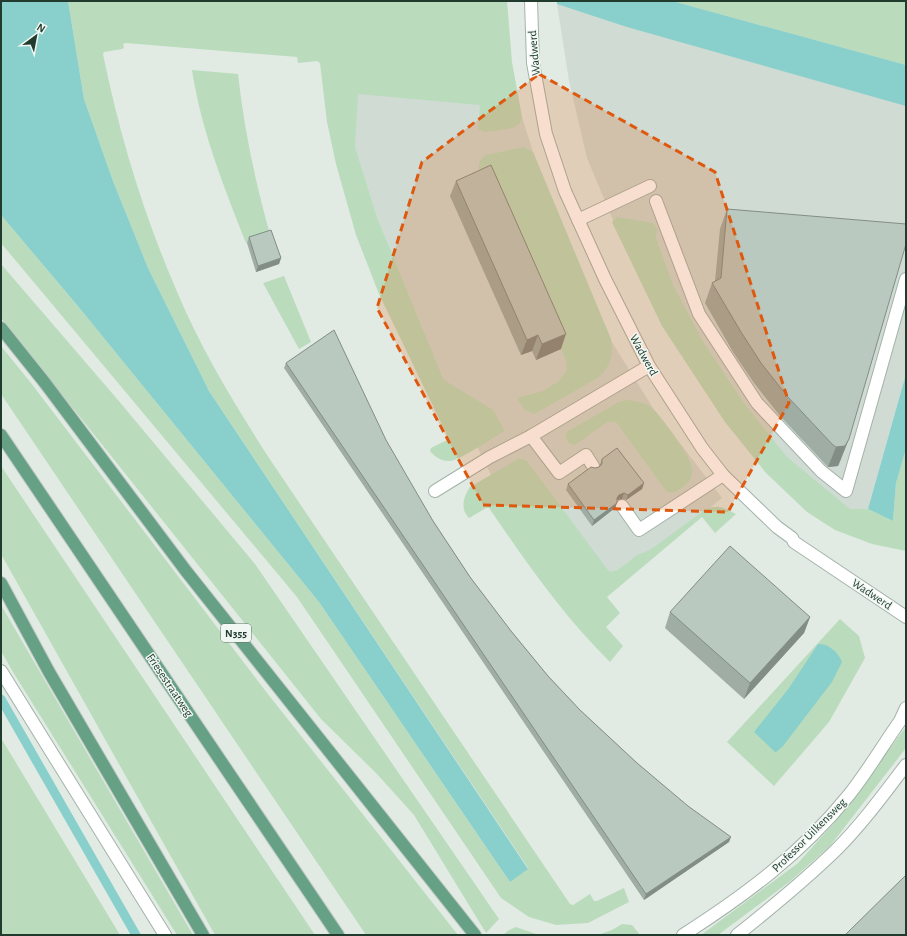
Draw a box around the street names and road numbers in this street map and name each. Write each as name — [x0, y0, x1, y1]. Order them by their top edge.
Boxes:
street label: Wadwerd — [526, 30, 542, 76]
street label: Wadwerd — [628, 332, 660, 378]
street label: Wadwerd — [850, 576, 894, 612]
road number: N355 — [221, 624, 251, 642]
street label: Friesestraatweg — [145, 651, 196, 719]
street label: Professor Uilkensweg — [770, 796, 848, 874]

